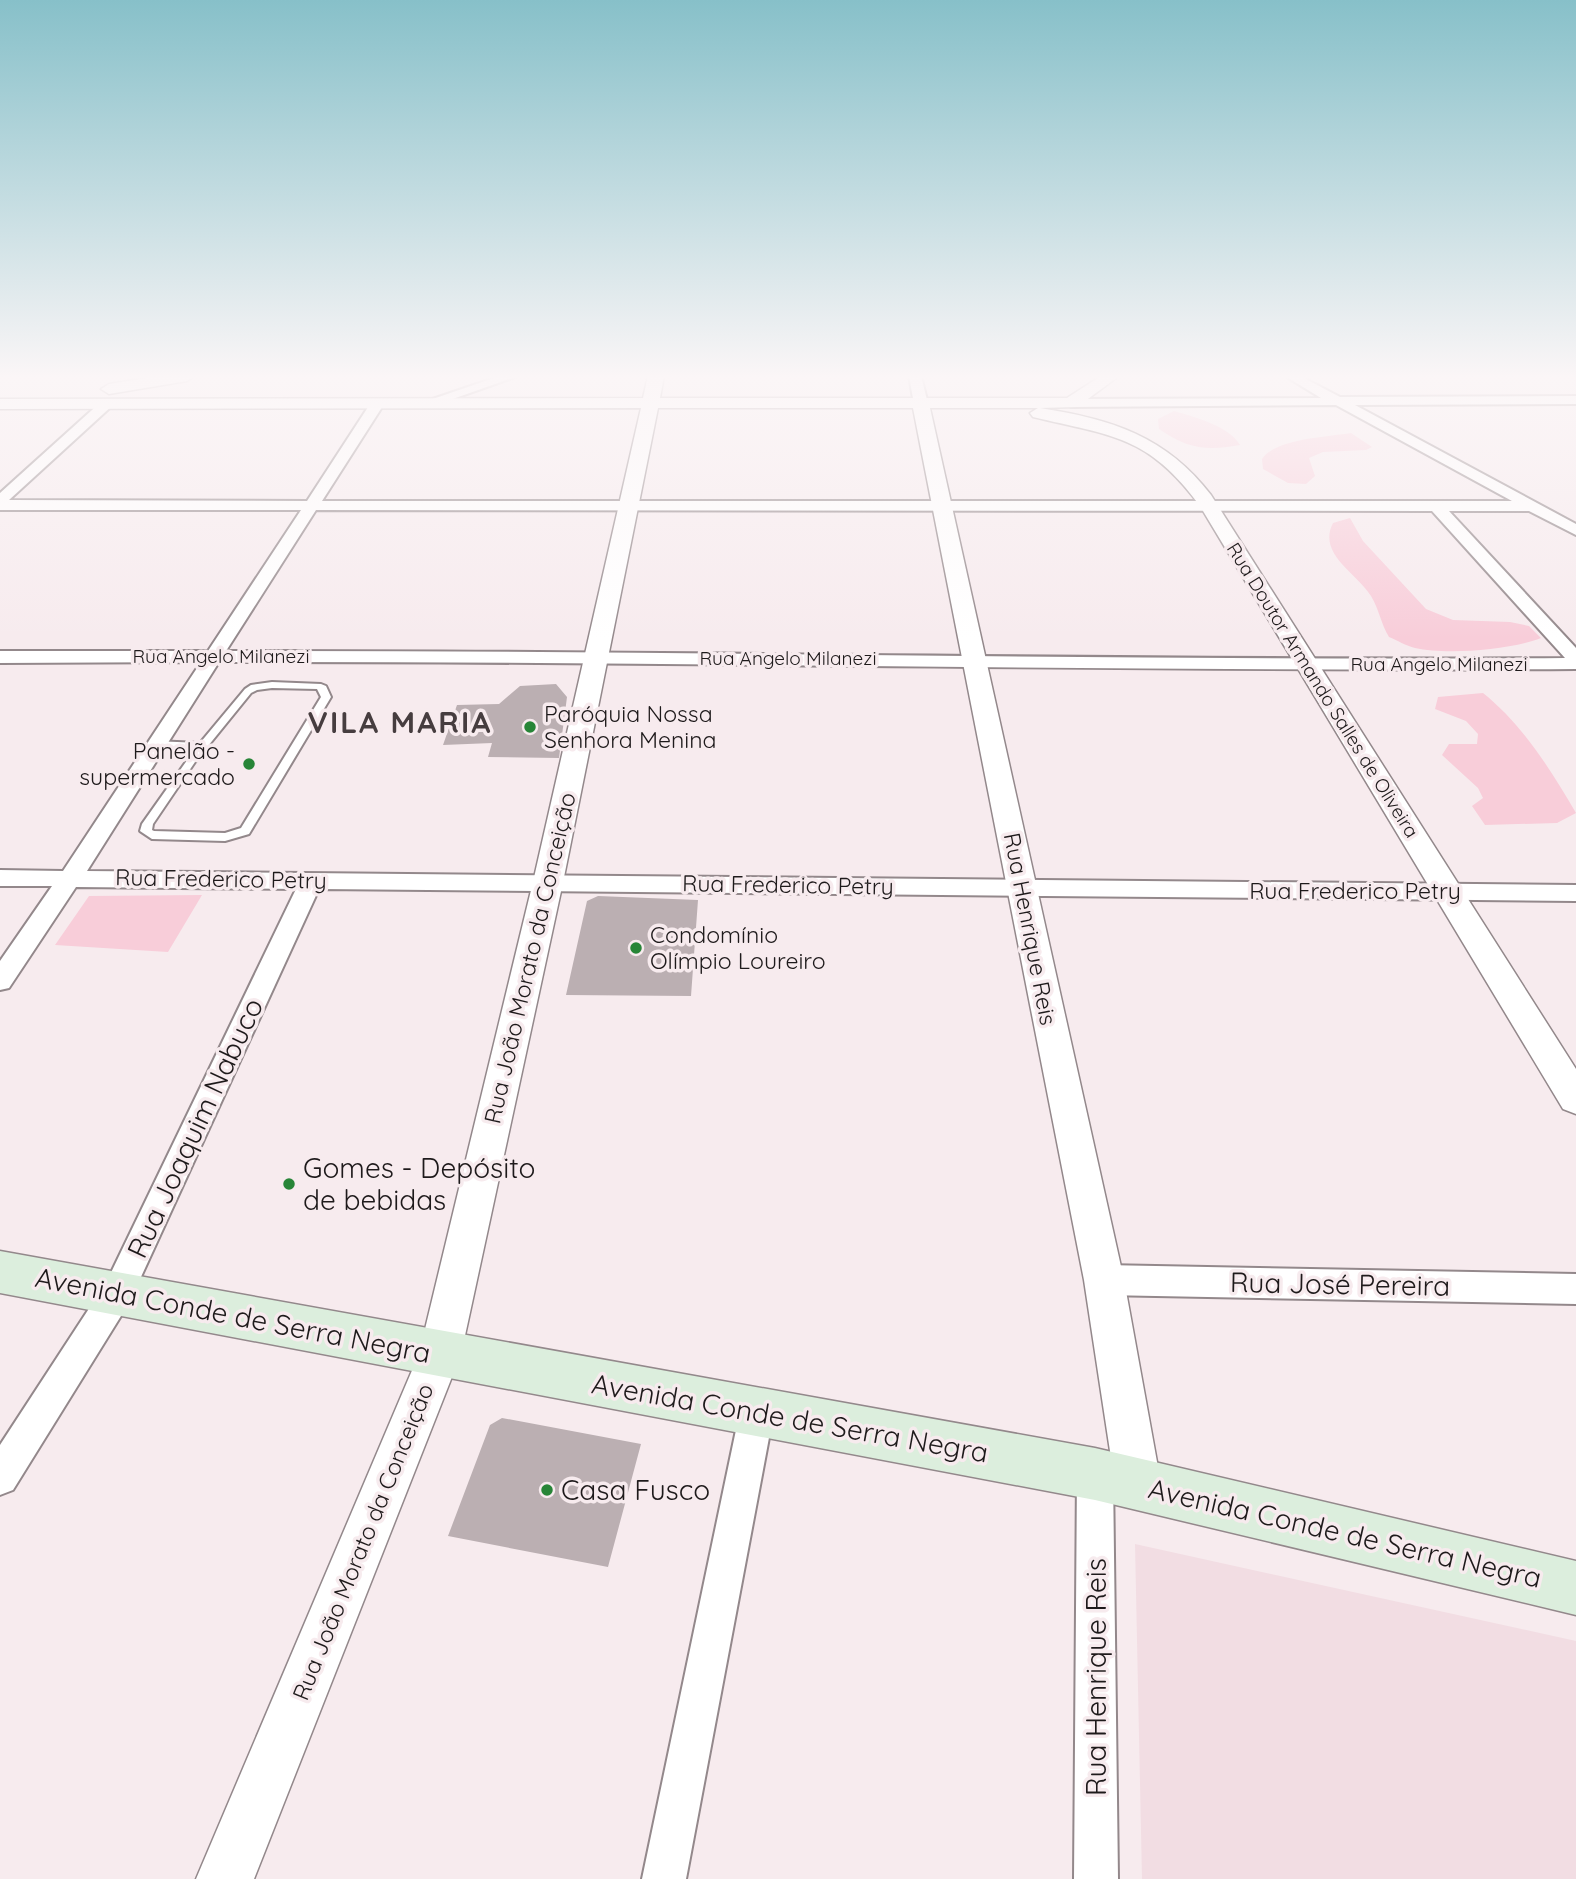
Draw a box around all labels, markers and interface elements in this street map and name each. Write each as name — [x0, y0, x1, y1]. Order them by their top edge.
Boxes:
street label: Rua Doutor Armando Salles de Oliveira — [1222, 538, 1424, 842]
street label: Rua Angelo Milanezi — [133, 644, 309, 668]
street label: Rua Angelo Milanezi — [700, 646, 876, 670]
street label: Rua Angelo Milanezi — [1351, 652, 1527, 676]
place label: Paróquia Nossa Senhora Menina — [544, 699, 716, 754]
district label: VILA MARIA — [308, 703, 492, 741]
marker: Paróquia Nossa Senhora Menina — [522, 719, 538, 735]
place label: Panelão - supermercado — [79, 736, 235, 791]
marker: Panelão - supermercado — [241, 756, 257, 772]
street label: Rua João Morato da Conceição — [477, 790, 582, 1126]
street label: Rua Henrique Reis — [998, 830, 1063, 1028]
street label: Rua Frederico Petry — [115, 862, 327, 895]
street label: Rua Frederico Petry — [682, 868, 894, 901]
street label: Rua Frederico Petry — [1249, 876, 1461, 905]
place label: Condomínio Olímpio Loureiro — [650, 920, 826, 975]
marker: Condomínio Olímpio Loureiro — [628, 940, 644, 956]
street label: Rua Joaquim Nabuco — [119, 992, 270, 1263]
place label: Gomes - Depósito de bebidas — [303, 1150, 536, 1217]
marker: Gomes - Depósito de bebidas — [281, 1176, 297, 1192]
street label: Avenida Conde de Serra Negra — [32, 1259, 434, 1370]
street label: Rua José Pereira — [1230, 1264, 1450, 1303]
street label: Avenida Conde de Serra Negra — [589, 1365, 991, 1470]
street label: Rua João Morato da Conceição — [286, 1379, 439, 1704]
street label: Avenida Conde de Serra Negra — [1145, 1470, 1545, 1595]
place label: Casa Fusco — [561, 1472, 710, 1507]
marker: Casa Fusco — [539, 1482, 555, 1498]
street label: Rua Henrique Reis — [1078, 1558, 1113, 1796]

